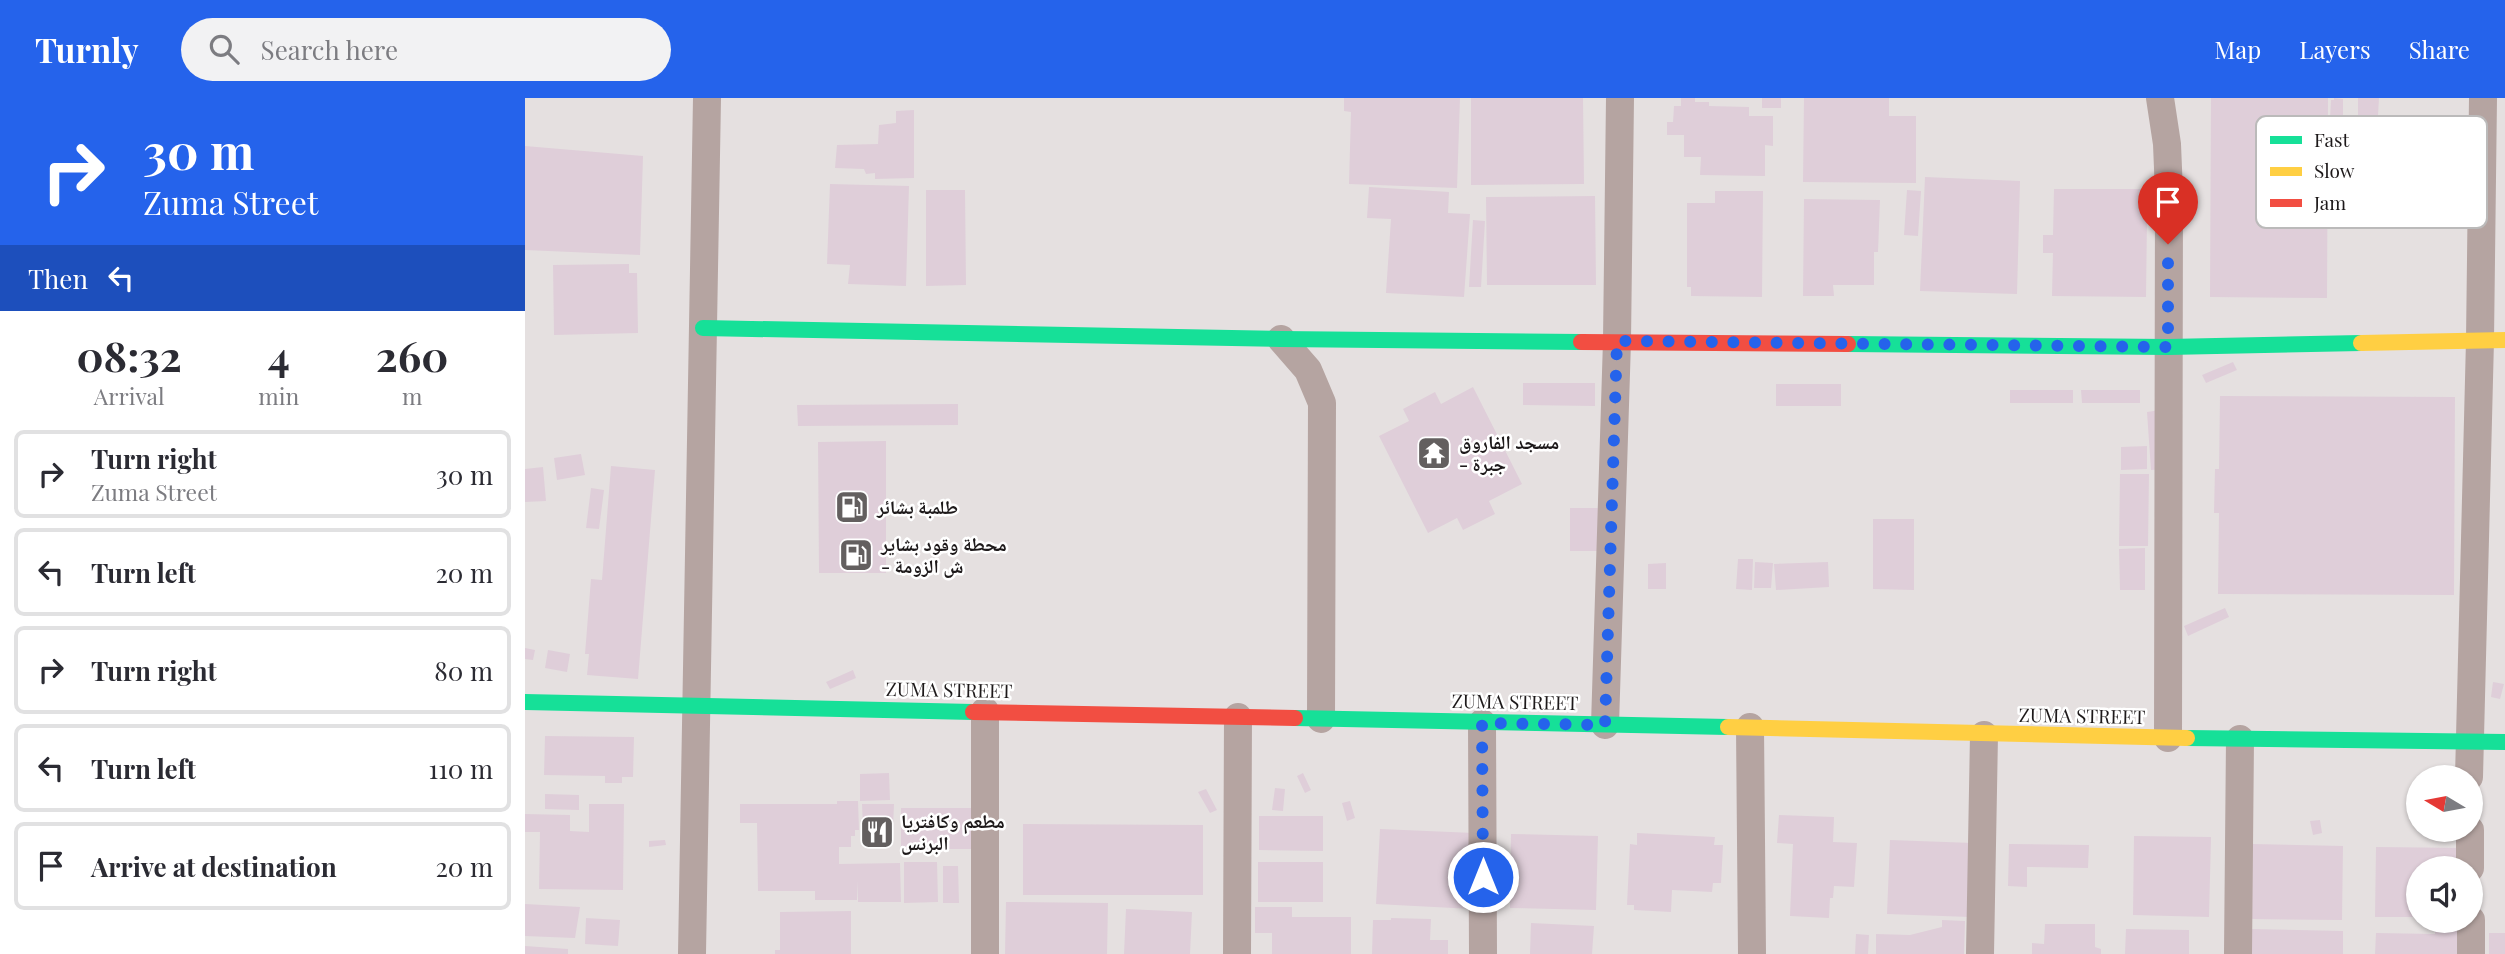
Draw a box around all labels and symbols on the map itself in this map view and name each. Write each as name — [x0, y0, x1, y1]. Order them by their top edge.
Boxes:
legend — [2256, 116, 2487, 228]
text: Fast — [2314, 126, 2350, 152]
text: Slow — [2314, 157, 2355, 183]
pin — [2138, 172, 2198, 244]
text: Jam — [2313, 189, 2346, 215]
place label: مسجد الفاروق - جبرة — [1459, 428, 1559, 476]
temple icon: مسجد الفاروق - جبرة — [1415, 434, 1453, 472]
fuel station icon: طلمبة بشائر — [833, 488, 871, 526]
place label: طلمبة بشائر — [876, 493, 958, 519]
place label: محطة وقود بشاير - ش الزومة — [880, 530, 1007, 578]
fuel station icon: محطة وقود بشاير - ش الزومة — [837, 536, 875, 574]
street label: ZUMA STREET — [885, 675, 1013, 703]
street label: ZUMA STREET — [1451, 687, 1579, 715]
street label: ZUMA STREET — [2018, 701, 2146, 729]
north arrow — [2406, 765, 2483, 842]
place label: مطعم وكافتريا البرنس — [901, 807, 1005, 855]
restaurant icon: مطعم وكافتريا البرنس — [858, 813, 896, 851]
position arrow — [1446, 840, 1520, 914]

